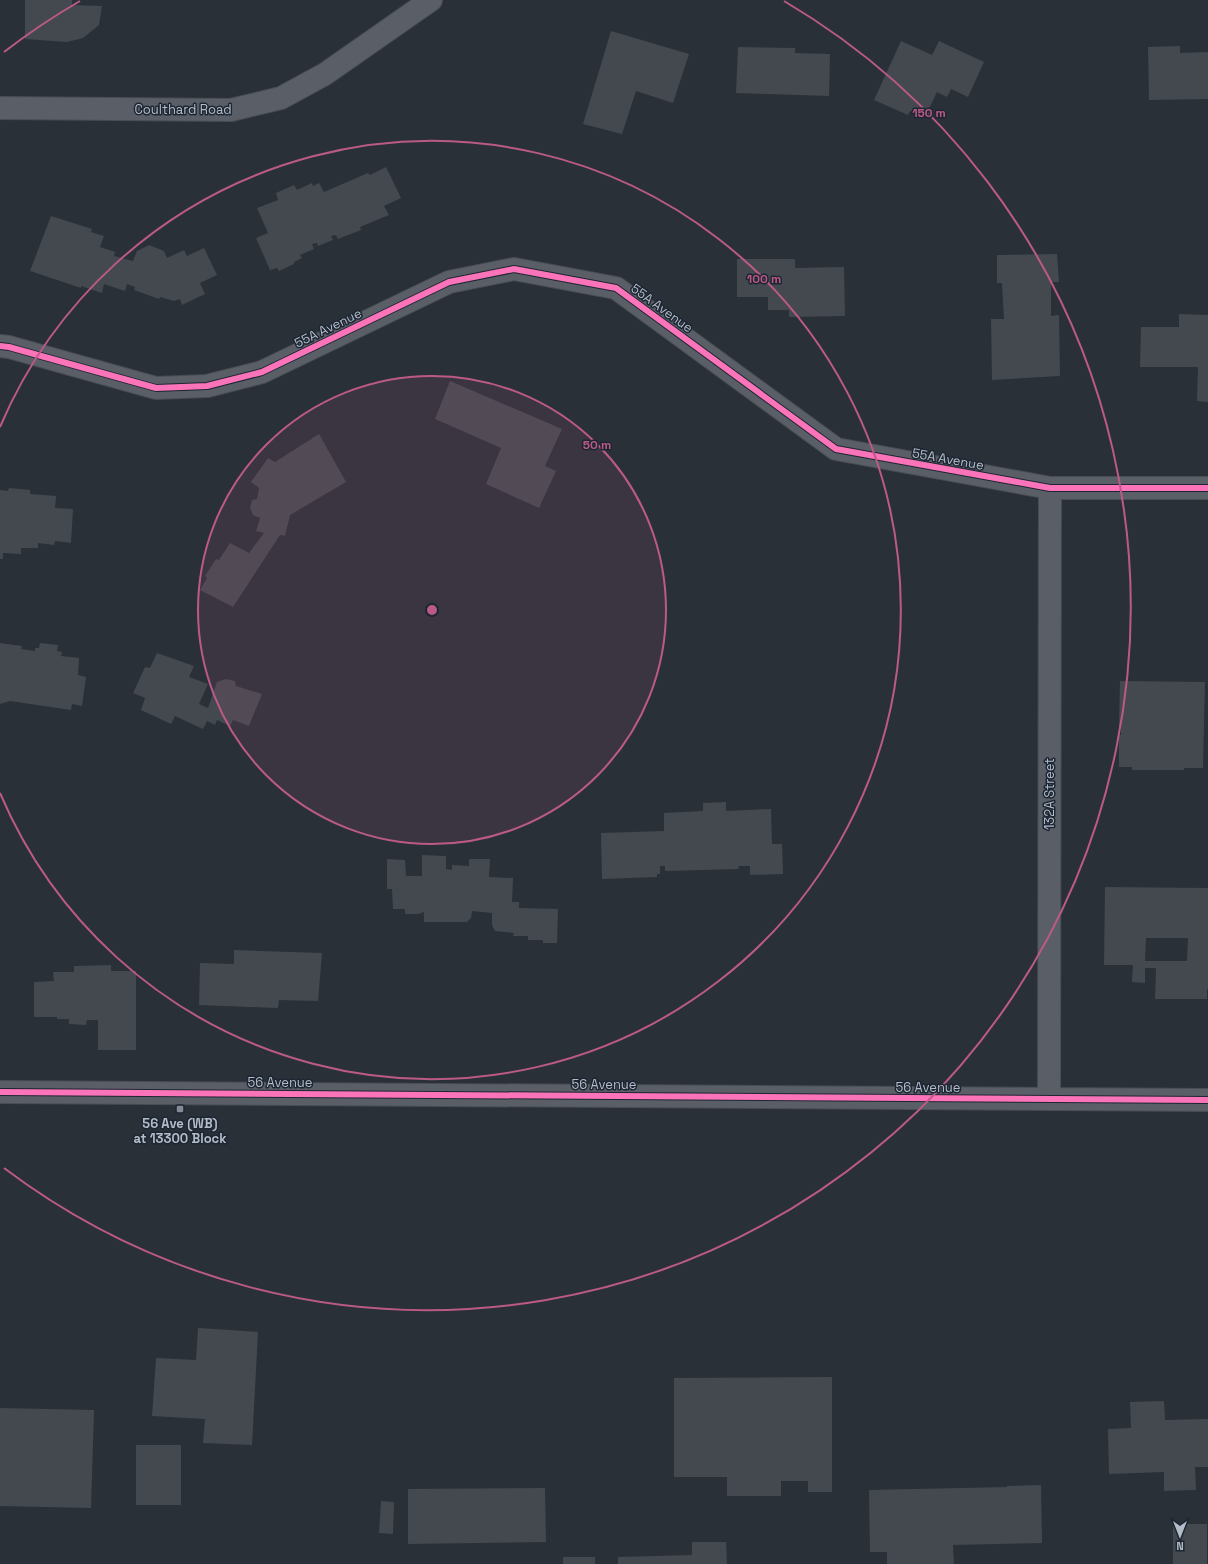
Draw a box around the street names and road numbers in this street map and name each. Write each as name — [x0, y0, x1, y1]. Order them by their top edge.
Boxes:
street label: Coulthard Road — [134, 101, 232, 118]
street label: 55A Avenue — [628, 280, 696, 336]
street label: 55A Avenue — [292, 304, 364, 352]
street label: 55A Avenue — [911, 444, 985, 474]
street label: 132A Street — [1041, 758, 1058, 830]
street label: 56 Avenue — [248, 1074, 312, 1091]
street label: 56 Avenue — [572, 1076, 636, 1093]
street label: 56 Avenue — [896, 1079, 960, 1096]

